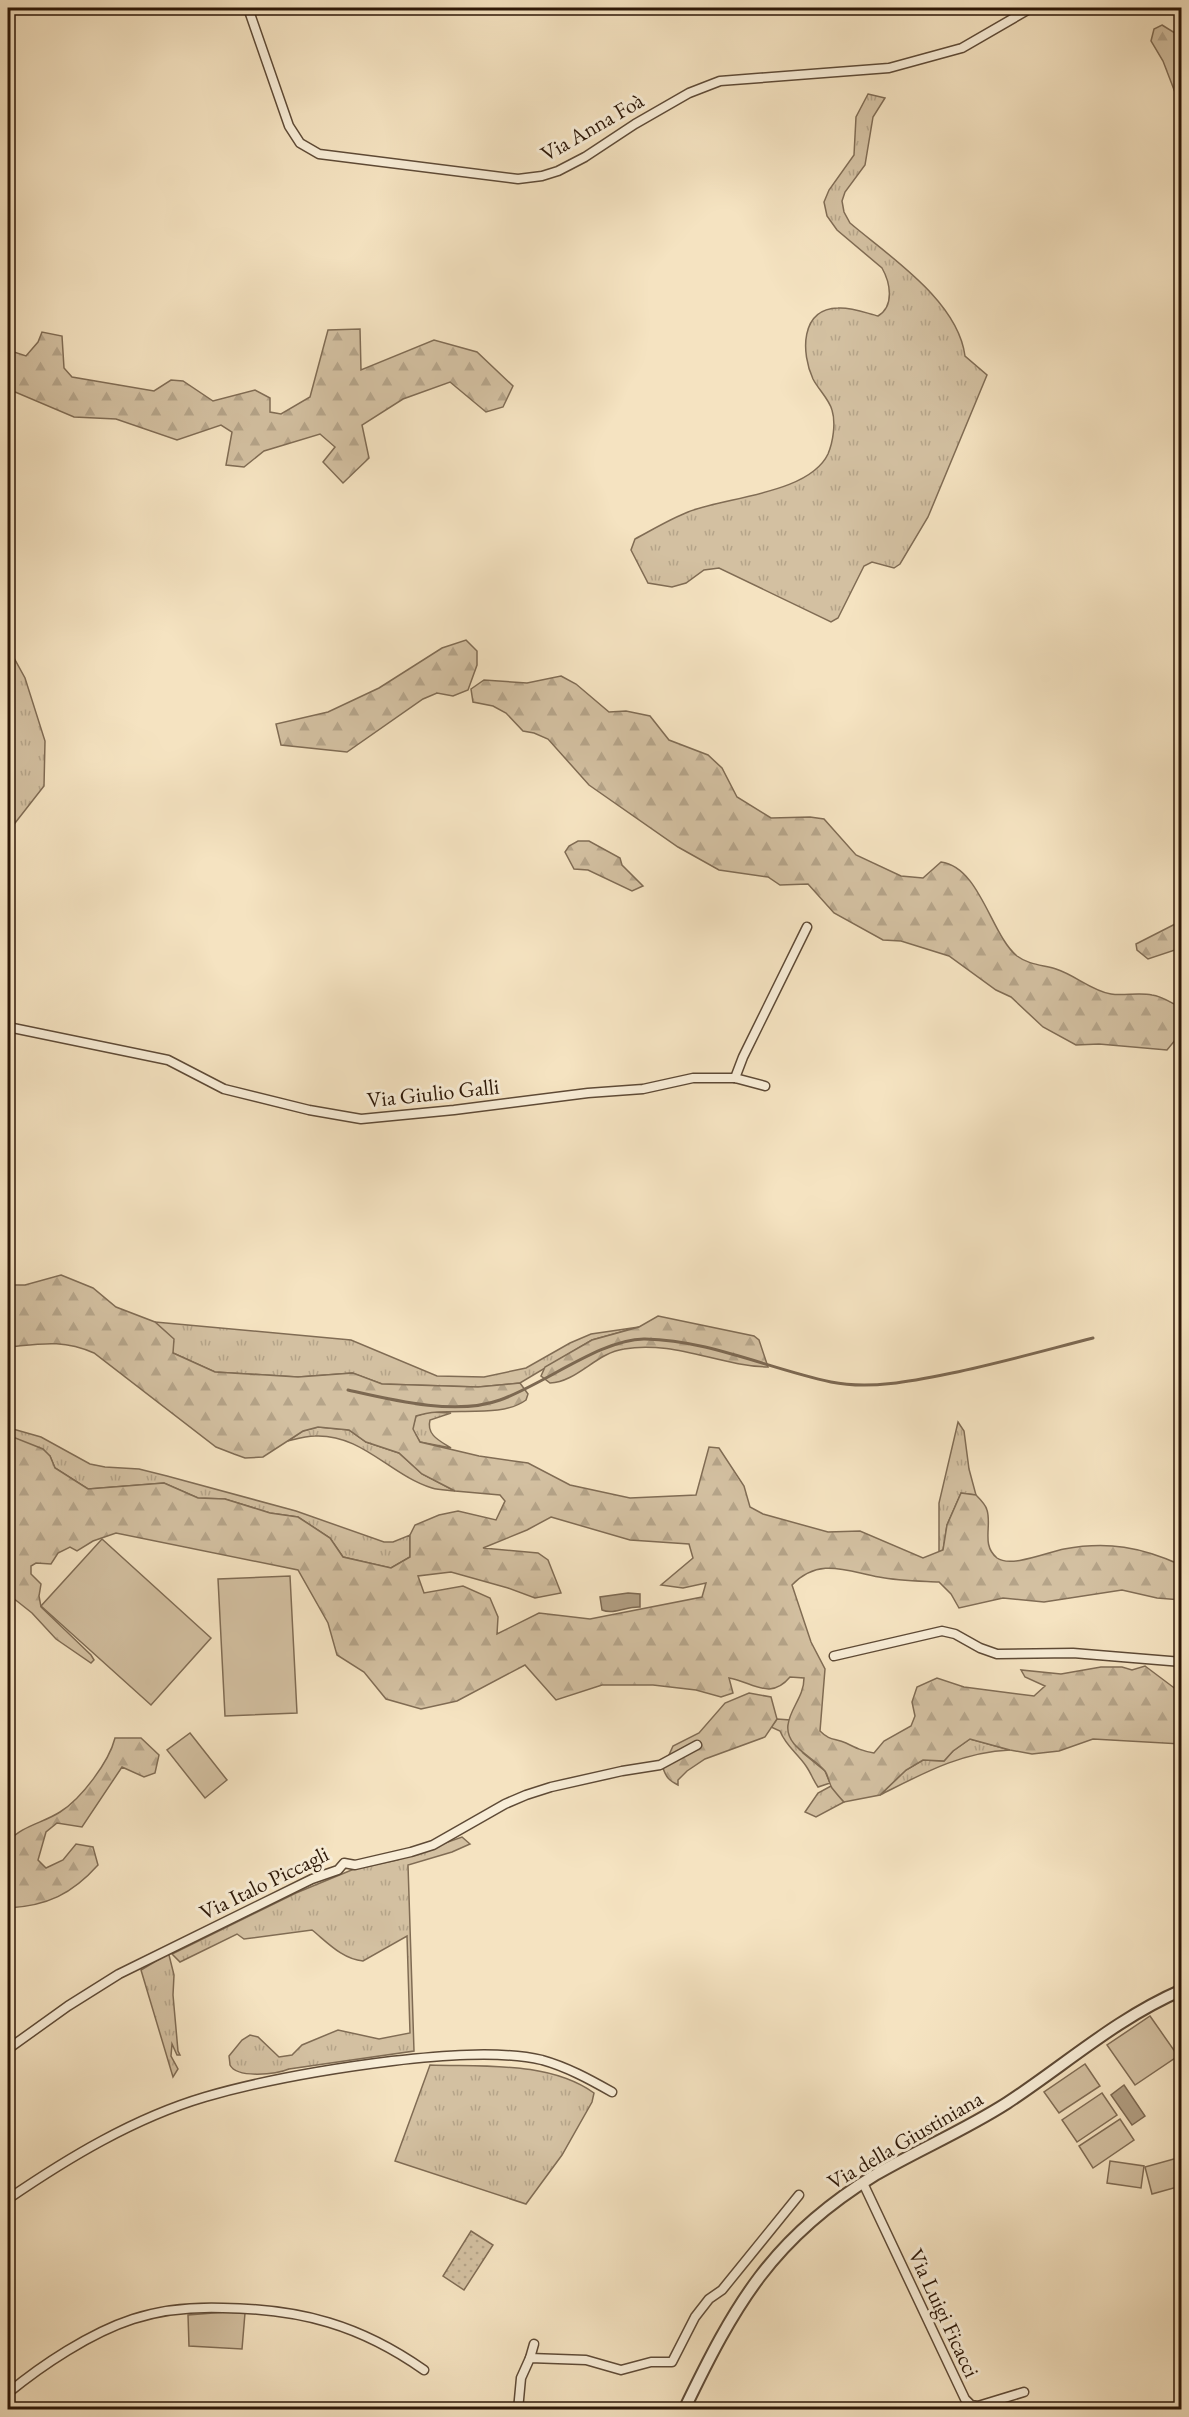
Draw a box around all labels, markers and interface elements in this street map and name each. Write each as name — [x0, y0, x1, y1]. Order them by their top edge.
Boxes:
street label: Via Anna Foà — [535, 86, 649, 168]
street label: Via Giulio Galli — [366, 1072, 500, 1114]
street label: Via Italo Piccagli — [195, 1839, 333, 1927]
street label: Via della Giustiniana — [822, 2084, 988, 2196]
street label: Via Luigi Ficacci — [901, 2244, 987, 2382]

